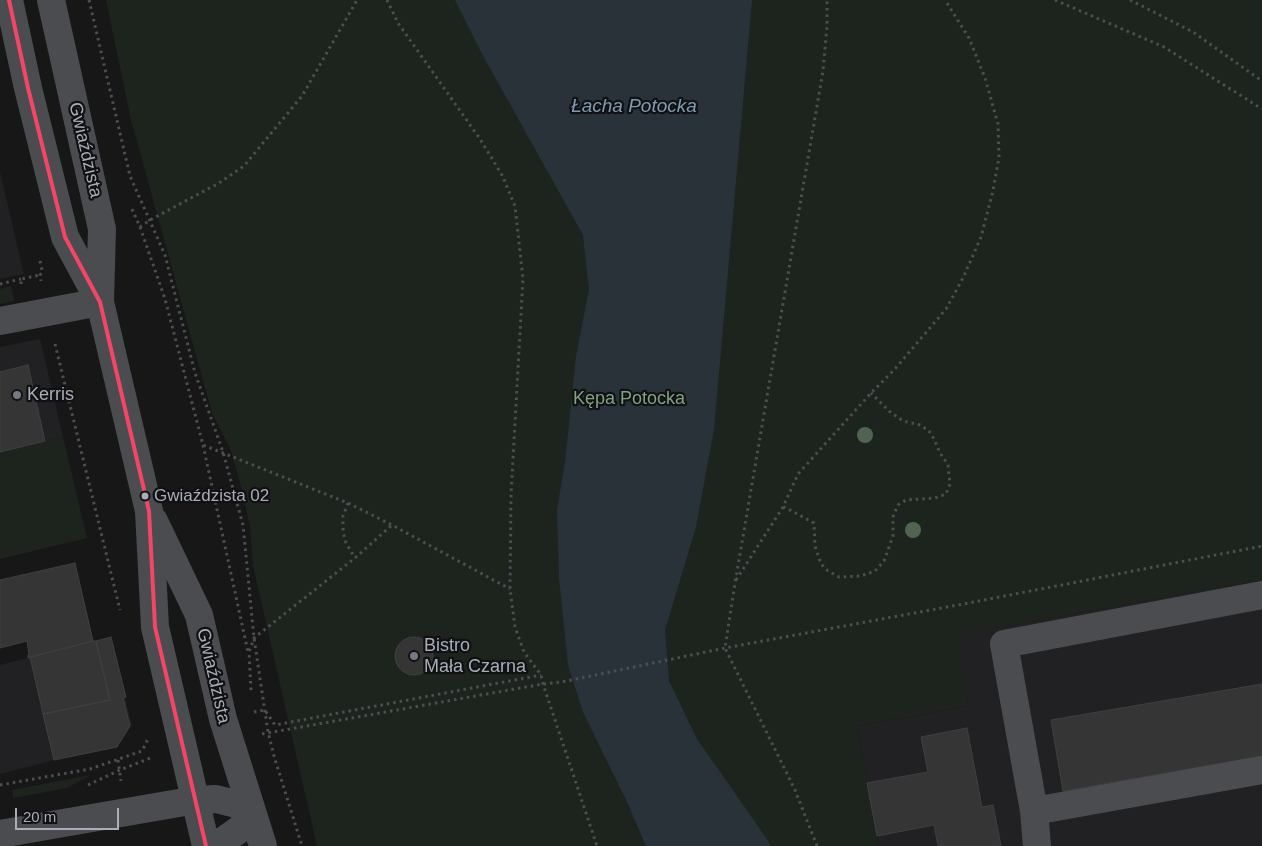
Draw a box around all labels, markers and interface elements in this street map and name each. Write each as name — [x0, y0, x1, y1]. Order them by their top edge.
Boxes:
water label: Łacha Potocka — [571, 96, 697, 118]
street label: Gwiaździsta — [64, 100, 106, 200]
place label: Kerris — [27, 384, 74, 406]
park label: Kępa Potocka — [573, 388, 685, 410]
marker: Kerris — [11, 389, 23, 401]
place label: Gwiaździsta 02 — [154, 486, 269, 506]
marker: Gwiaździsta 02 — [140, 491, 150, 501]
street label: Gwiaździsta — [192, 626, 234, 726]
place label: Bistro Mała Czarna — [424, 635, 526, 678]
marker: Bistro Mała Czarna — [408, 650, 420, 662]
scale bar — [18, 798, 121, 830]
text: 20 m — [23, 808, 56, 825]

